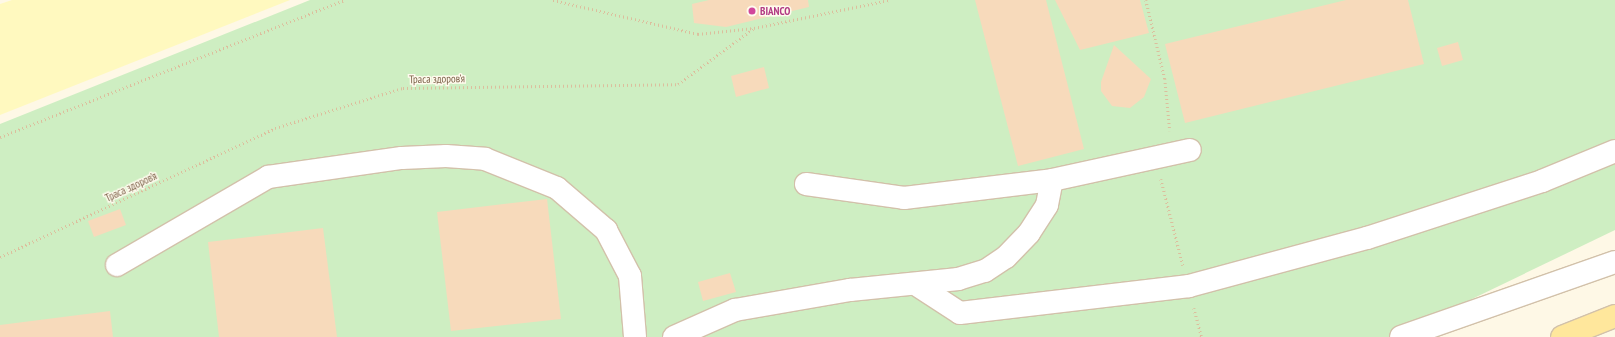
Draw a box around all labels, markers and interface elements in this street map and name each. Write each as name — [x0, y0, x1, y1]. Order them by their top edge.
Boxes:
place label: BIANCO — [760, 4, 790, 18]
marker: BIANCO — [747, 6, 757, 16]
street label: Траса здоров’я — [409, 72, 465, 86]
street label: Траса здоров’я — [103, 169, 159, 205]

